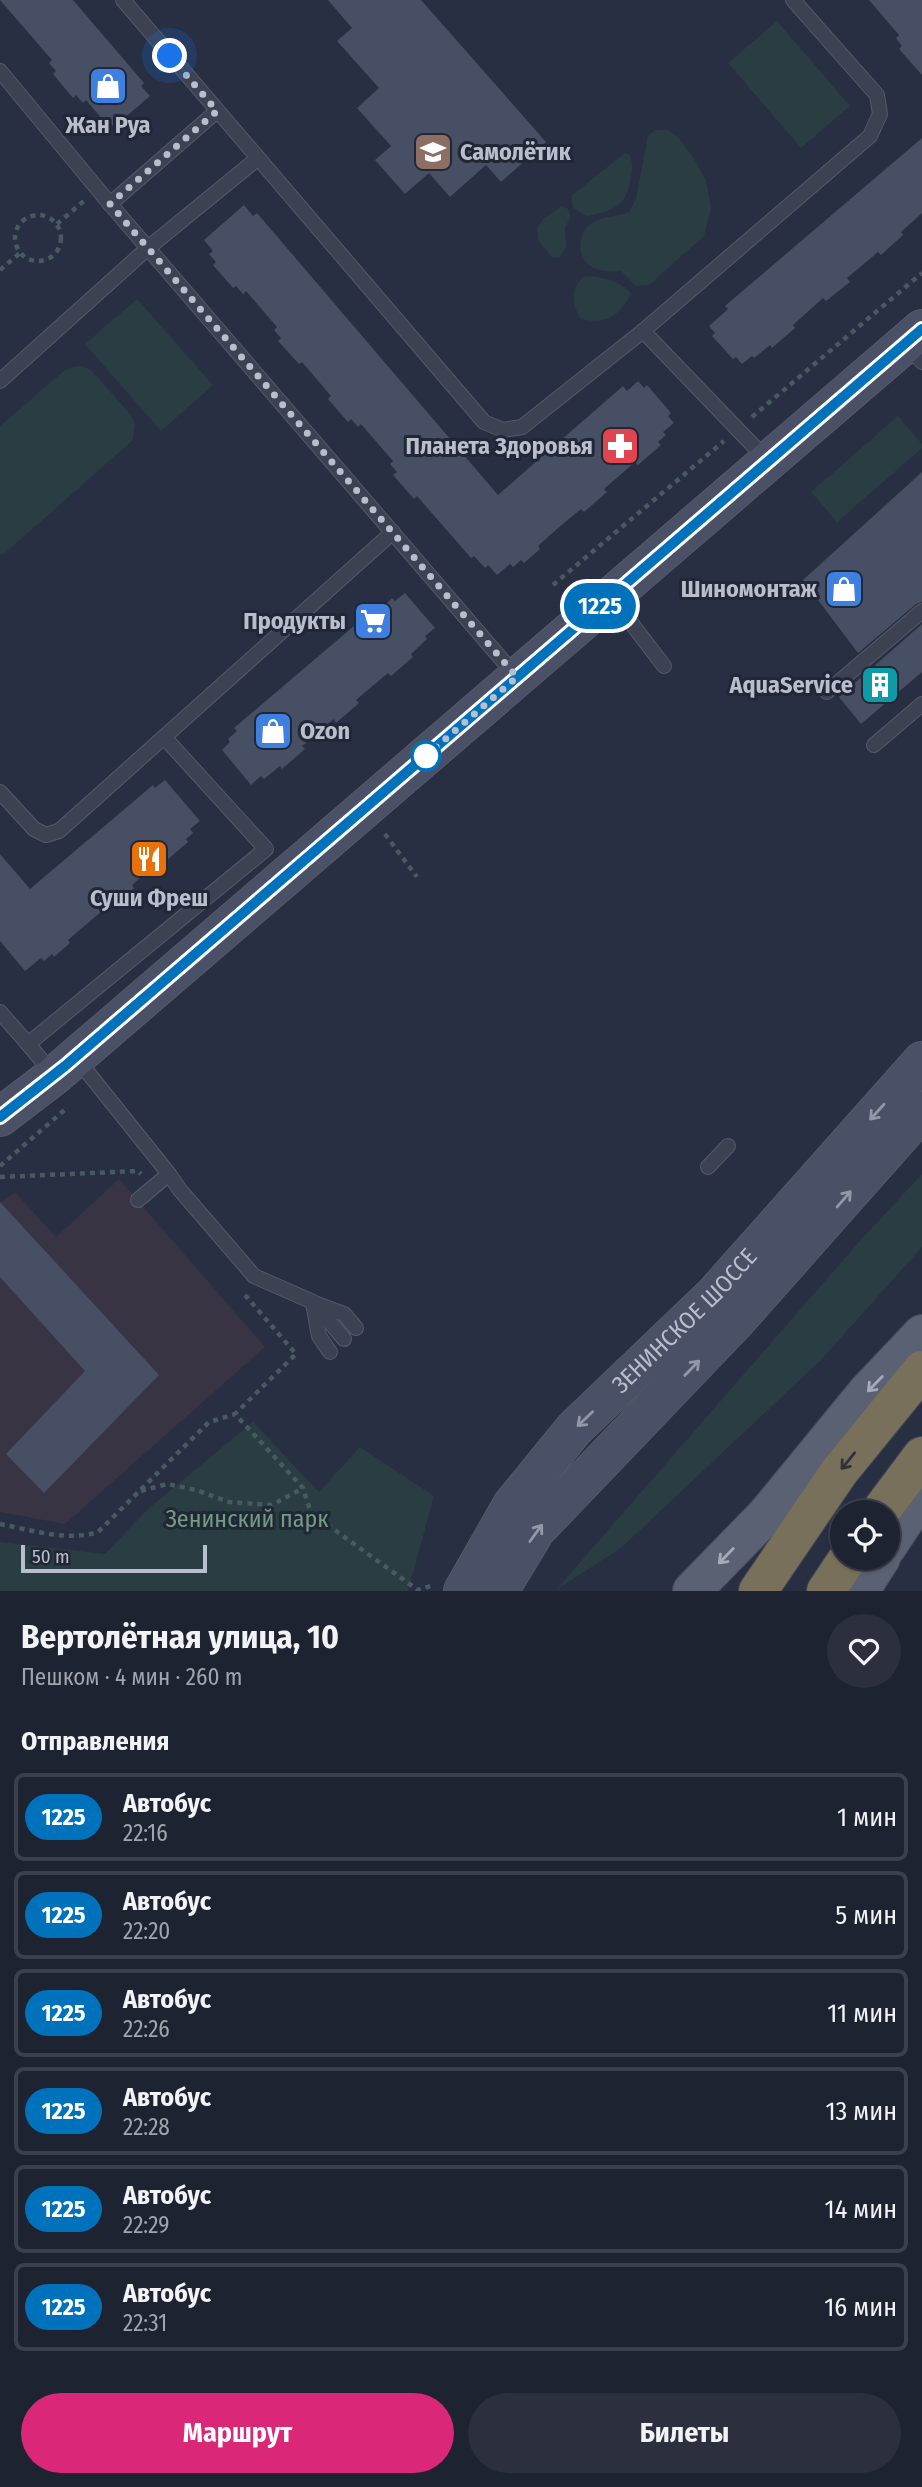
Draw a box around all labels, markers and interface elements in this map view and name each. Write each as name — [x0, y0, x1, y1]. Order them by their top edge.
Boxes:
your location — [152, 38, 187, 73]
shop icon: Жан Руа — [87, 65, 129, 107]
place label: Жан Руа — [64, 111, 151, 139]
school or university icon: Самолётик — [412, 131, 454, 173]
place label: Самолётик — [460, 138, 572, 166]
pharmacy icon: Планета Здоровья — [599, 425, 641, 467]
place label: Планета Здоровья — [405, 432, 593, 460]
shop icon: Шиномонтаж — [823, 568, 865, 610]
place label: Шиномонтаж — [681, 575, 818, 603]
line badge: 1225 — [551, 583, 649, 629]
text: 1225 — [578, 592, 622, 620]
supermarket icon: Продукты — [352, 600, 394, 642]
place label: Продукты — [243, 607, 346, 635]
building icon: AquaService — [859, 664, 901, 706]
place label: AquaService — [728, 671, 853, 699]
shop icon: Ozon — [252, 710, 294, 752]
place label: Ozon — [300, 717, 350, 745]
unlabelled marker — [411, 741, 441, 771]
restaurant icon: Суши Фреш — [128, 838, 170, 880]
place label: Суши Фреш — [90, 884, 208, 912]
one-way arrow — [868, 1103, 885, 1120]
one-way arrow — [836, 1190, 852, 1208]
street label: ЗЕНИНСКОЕ ШОССЕ — [607, 1243, 763, 1399]
one-way arrow — [683, 1360, 700, 1377]
one-way arrow — [866, 1375, 883, 1392]
one-way arrow — [577, 1410, 594, 1427]
one-way arrow — [840, 1452, 855, 1470]
map controls — [830, 1500, 900, 1570]
button: locate — [830, 1500, 900, 1570]
park label: Зенинский парк — [165, 1505, 329, 1533]
one-way arrow — [528, 1524, 543, 1543]
scale bar — [21, 1542, 206, 1574]
text: 50 m — [32, 1545, 70, 1568]
one-way arrow — [718, 1547, 735, 1564]
button: heart — [827, 1614, 901, 1688]
text: Вертолётная улица, 10 — [21, 1617, 339, 1657]
text: Пешком · 4 мин · 260 m — [21, 1663, 242, 1691]
text: Отправления — [21, 1726, 170, 1757]
text: Автобус — [123, 1788, 211, 1819]
text: 1 мин — [837, 1802, 897, 1833]
text: 1225 — [41, 1803, 86, 1831]
text: 22:16 — [123, 1819, 168, 1847]
text: Автобус — [123, 1886, 211, 1917]
text: 5 мин — [835, 1900, 897, 1931]
text: 1225 — [41, 1901, 86, 1929]
text: 22:20 — [123, 1917, 170, 1945]
text: Автобус — [123, 1984, 211, 2015]
text: 11 мин — [827, 1998, 897, 2029]
text: 1225 — [41, 1999, 86, 2027]
text: 22:26 — [123, 2015, 170, 2043]
text: Автобус — [123, 2082, 211, 2113]
text: 13 мин — [825, 2096, 897, 2127]
text: 1225 — [41, 2097, 86, 2125]
text: 22:28 — [123, 2113, 170, 2141]
text: Автобус — [123, 2180, 211, 2211]
text: 14 мин — [825, 2194, 897, 2225]
text: 1225 — [41, 2195, 86, 2223]
text: 22:29 — [123, 2211, 169, 2239]
text: Автобус — [123, 2278, 211, 2309]
text: 16 мин — [824, 2292, 897, 2323]
text: 1225 — [41, 2293, 86, 2321]
text: 22:31 — [123, 2309, 167, 2337]
button: Маршрут — [21, 2393, 454, 2473]
button: Билеты — [468, 2393, 901, 2473]

